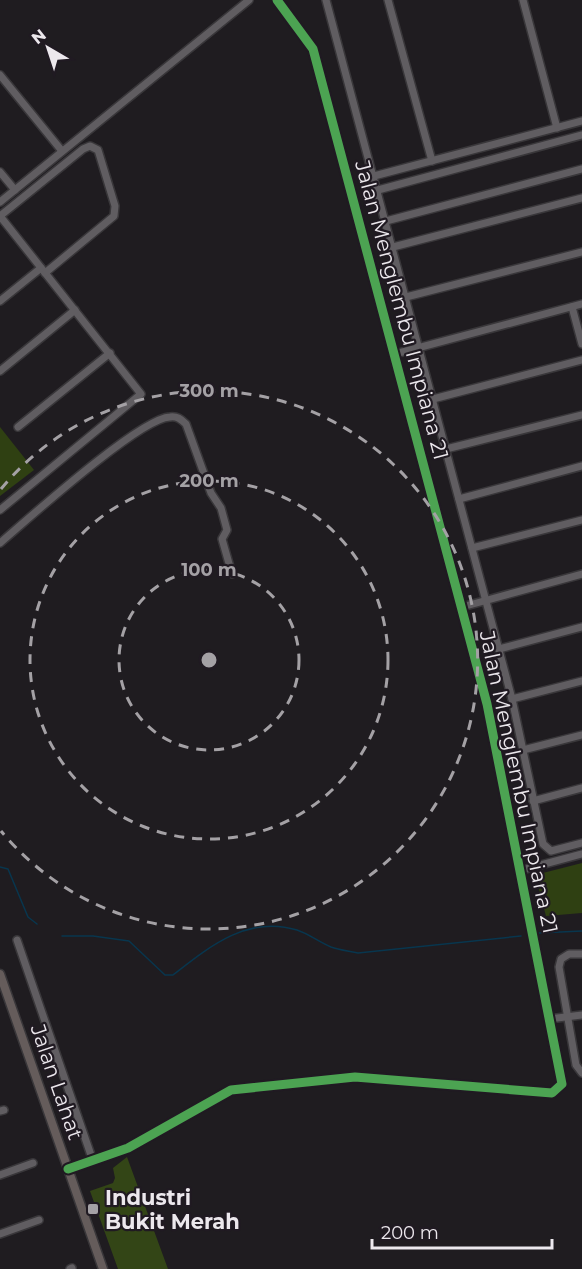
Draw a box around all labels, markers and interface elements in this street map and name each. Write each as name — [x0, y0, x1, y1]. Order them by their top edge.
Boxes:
north arrow — [18, 18, 78, 78]
text: N — [28, 25, 50, 48]
street label: Jalan Menglembu Impiana 21 — [350, 157, 454, 462]
text: 300 m — [178, 380, 239, 402]
text: 200 m — [179, 470, 239, 492]
text: 100 m — [181, 559, 237, 581]
street label: Jalan Menglembu Impiana 21 — [474, 627, 563, 936]
centre of rings — [199, 650, 219, 670]
street label: Jalan Lahat — [25, 1020, 88, 1143]
place label: Industri Bukit Merah — [105, 1185, 240, 1234]
marker: Industri Bukit Merah — [86, 1202, 100, 1216]
scale bar — [372, 1212, 552, 1250]
text: 200 m — [381, 1222, 439, 1244]

